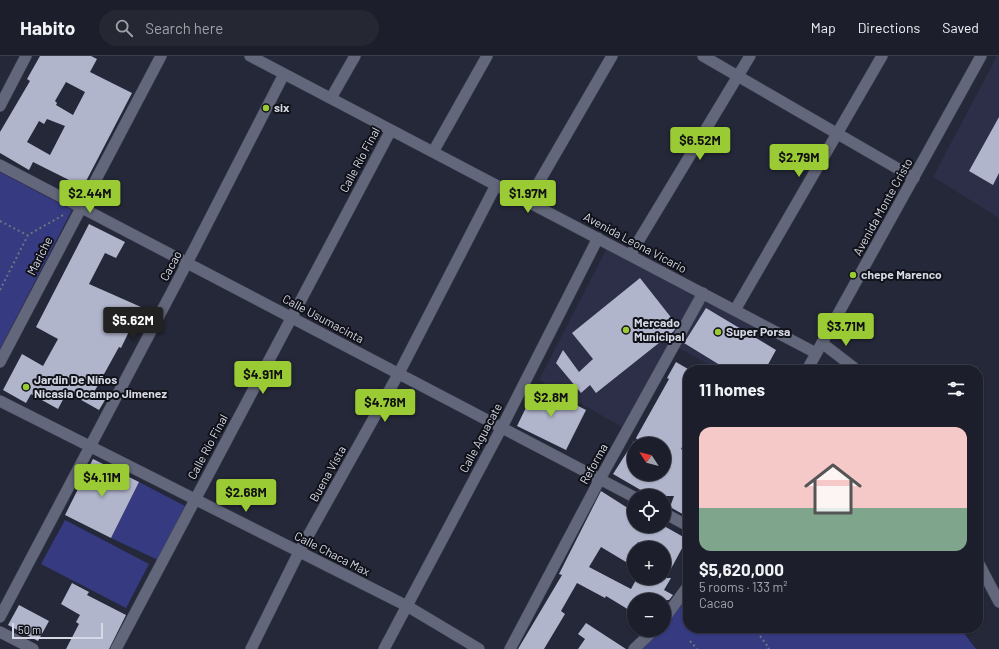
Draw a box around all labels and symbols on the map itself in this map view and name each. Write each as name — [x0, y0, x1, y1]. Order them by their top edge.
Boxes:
place label: six — [274, 100, 290, 114]
marker: six — [261, 103, 271, 113]
street label: Calle Río Final — [336, 125, 382, 194]
pin: $6.52M — [667, 127, 733, 161]
pin: $2.79M — [766, 144, 832, 178]
street label: Avenida Monte Cristo — [850, 155, 915, 258]
pin: $2.44M — [57, 180, 123, 214]
pin: $1.97M — [495, 180, 561, 214]
street label: Avenida Leona Vicario — [582, 209, 689, 275]
street label: Mariche — [24, 234, 55, 277]
street label: Cacao — [156, 248, 184, 283]
place label: chepe Marenco — [861, 267, 942, 281]
marker: chepe Marenco — [848, 270, 858, 280]
street label: Calle Usumacinta — [280, 291, 366, 345]
pin: $5.62M — [100, 307, 166, 341]
pin: $3.71M — [813, 313, 879, 347]
place label: Mercado Municipal — [634, 315, 684, 343]
place label: Super Porsa — [726, 324, 790, 338]
marker: Mercado Municipal — [621, 325, 631, 335]
marker: Super Porsa — [713, 327, 723, 337]
pin: $4.91M — [230, 361, 296, 395]
place label: Jardin De Niños Nicasia Ocampo Jimenez — [34, 372, 167, 400]
marker: Jardin De Niños Nicasia Ocampo Jimenez — [21, 382, 31, 392]
pin: $2.8M — [523, 384, 579, 418]
pin: $4.78M — [352, 389, 418, 423]
street label: Calle Aguacate — [456, 400, 504, 475]
street label: Calle Río Final — [184, 412, 230, 481]
north arrow — [627, 437, 671, 481]
street label: Reforma — [576, 441, 610, 486]
street label: Buena Vista — [306, 443, 348, 504]
pin: $4.11M — [69, 464, 135, 498]
pin: $2.68M — [213, 479, 279, 513]
street label: Calle Chaca Max — [292, 528, 373, 578]
scale bar — [12, 621, 103, 640]

